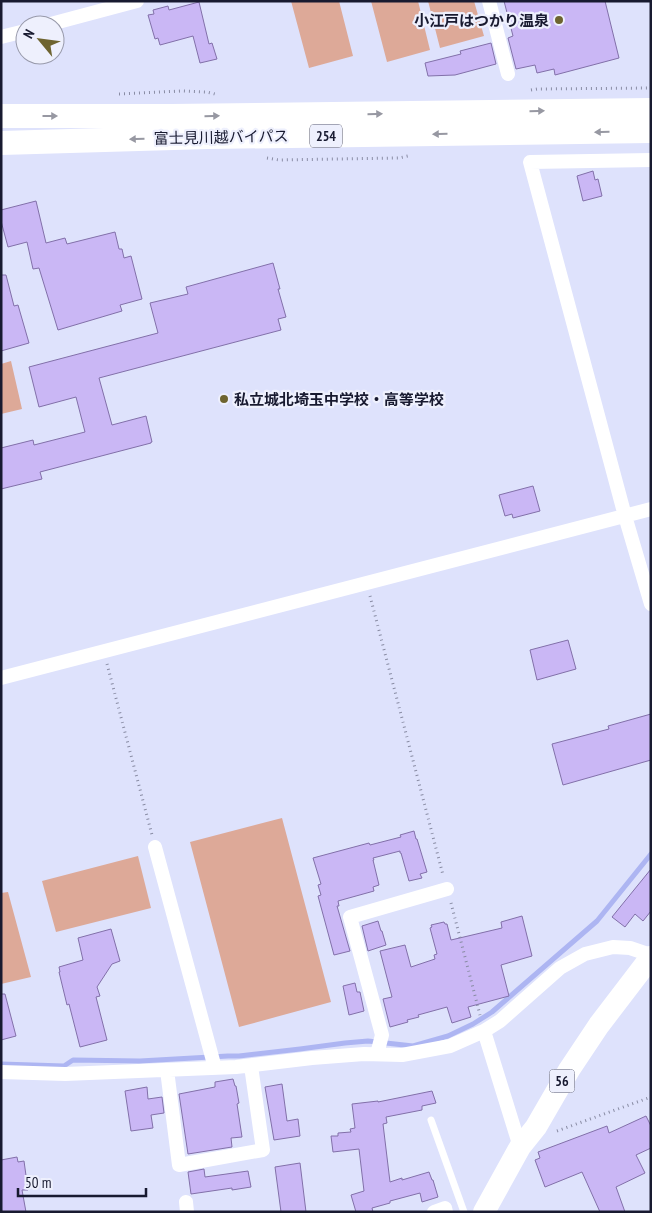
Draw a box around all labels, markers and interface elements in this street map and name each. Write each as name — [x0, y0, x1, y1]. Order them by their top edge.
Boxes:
place label: 小江戸はつかり温泉 — [414, 11, 549, 30]
marker: 小江戸はつかり温泉 — [553, 14, 565, 26]
north arrow — [15, 15, 65, 65]
text: N — [19, 26, 38, 41]
one-way arrow — [530, 107, 546, 115]
one-way arrow — [367, 110, 383, 118]
one-way arrow — [42, 112, 58, 120]
one-way arrow — [205, 112, 221, 120]
road number: 254 — [310, 124, 342, 148]
street label: 富士見川越バイパス — [153, 126, 289, 148]
one-way arrow — [594, 128, 610, 136]
one-way arrow — [431, 130, 447, 138]
one-way arrow — [129, 135, 145, 143]
place label: 私立城北埼玉中学校・高等学校 — [234, 390, 444, 409]
marker: 私立城北埼玉中学校・高等学校 — [218, 393, 230, 405]
road number: 56 — [550, 1070, 574, 1092]
scale bar — [18, 1166, 145, 1198]
text: 50 m — [25, 1173, 51, 1192]

